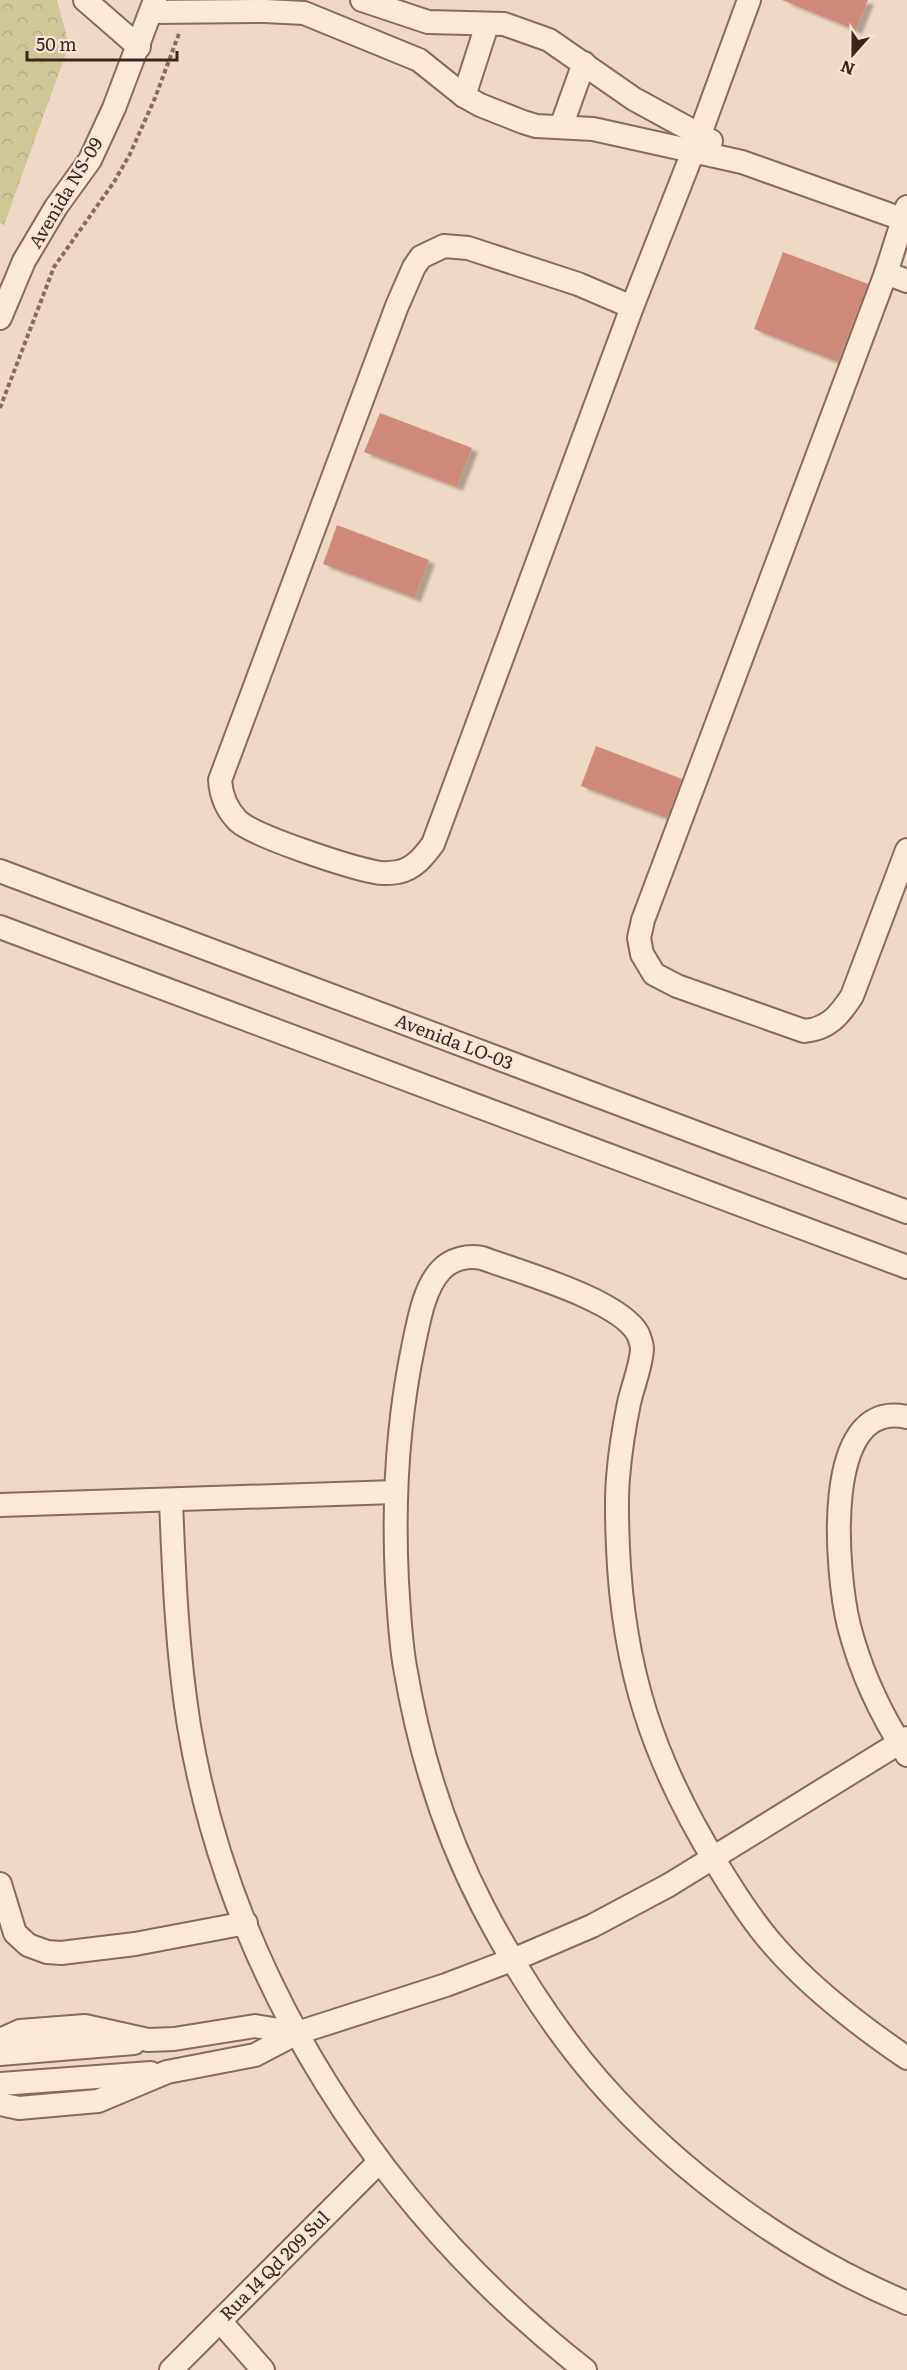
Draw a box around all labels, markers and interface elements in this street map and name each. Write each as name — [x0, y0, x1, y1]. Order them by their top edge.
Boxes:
scale bar — [27, 24, 177, 62]
north arrow — [823, 24, 883, 84]
text: 50 m — [36, 30, 77, 57]
text: N — [837, 55, 858, 83]
street label: Avenida NS-09 — [21, 132, 109, 253]
street label: Avenida LO-03 — [392, 1006, 517, 1075]
street label: Rua 14 Qd 209 Sul — [213, 2204, 335, 2326]

